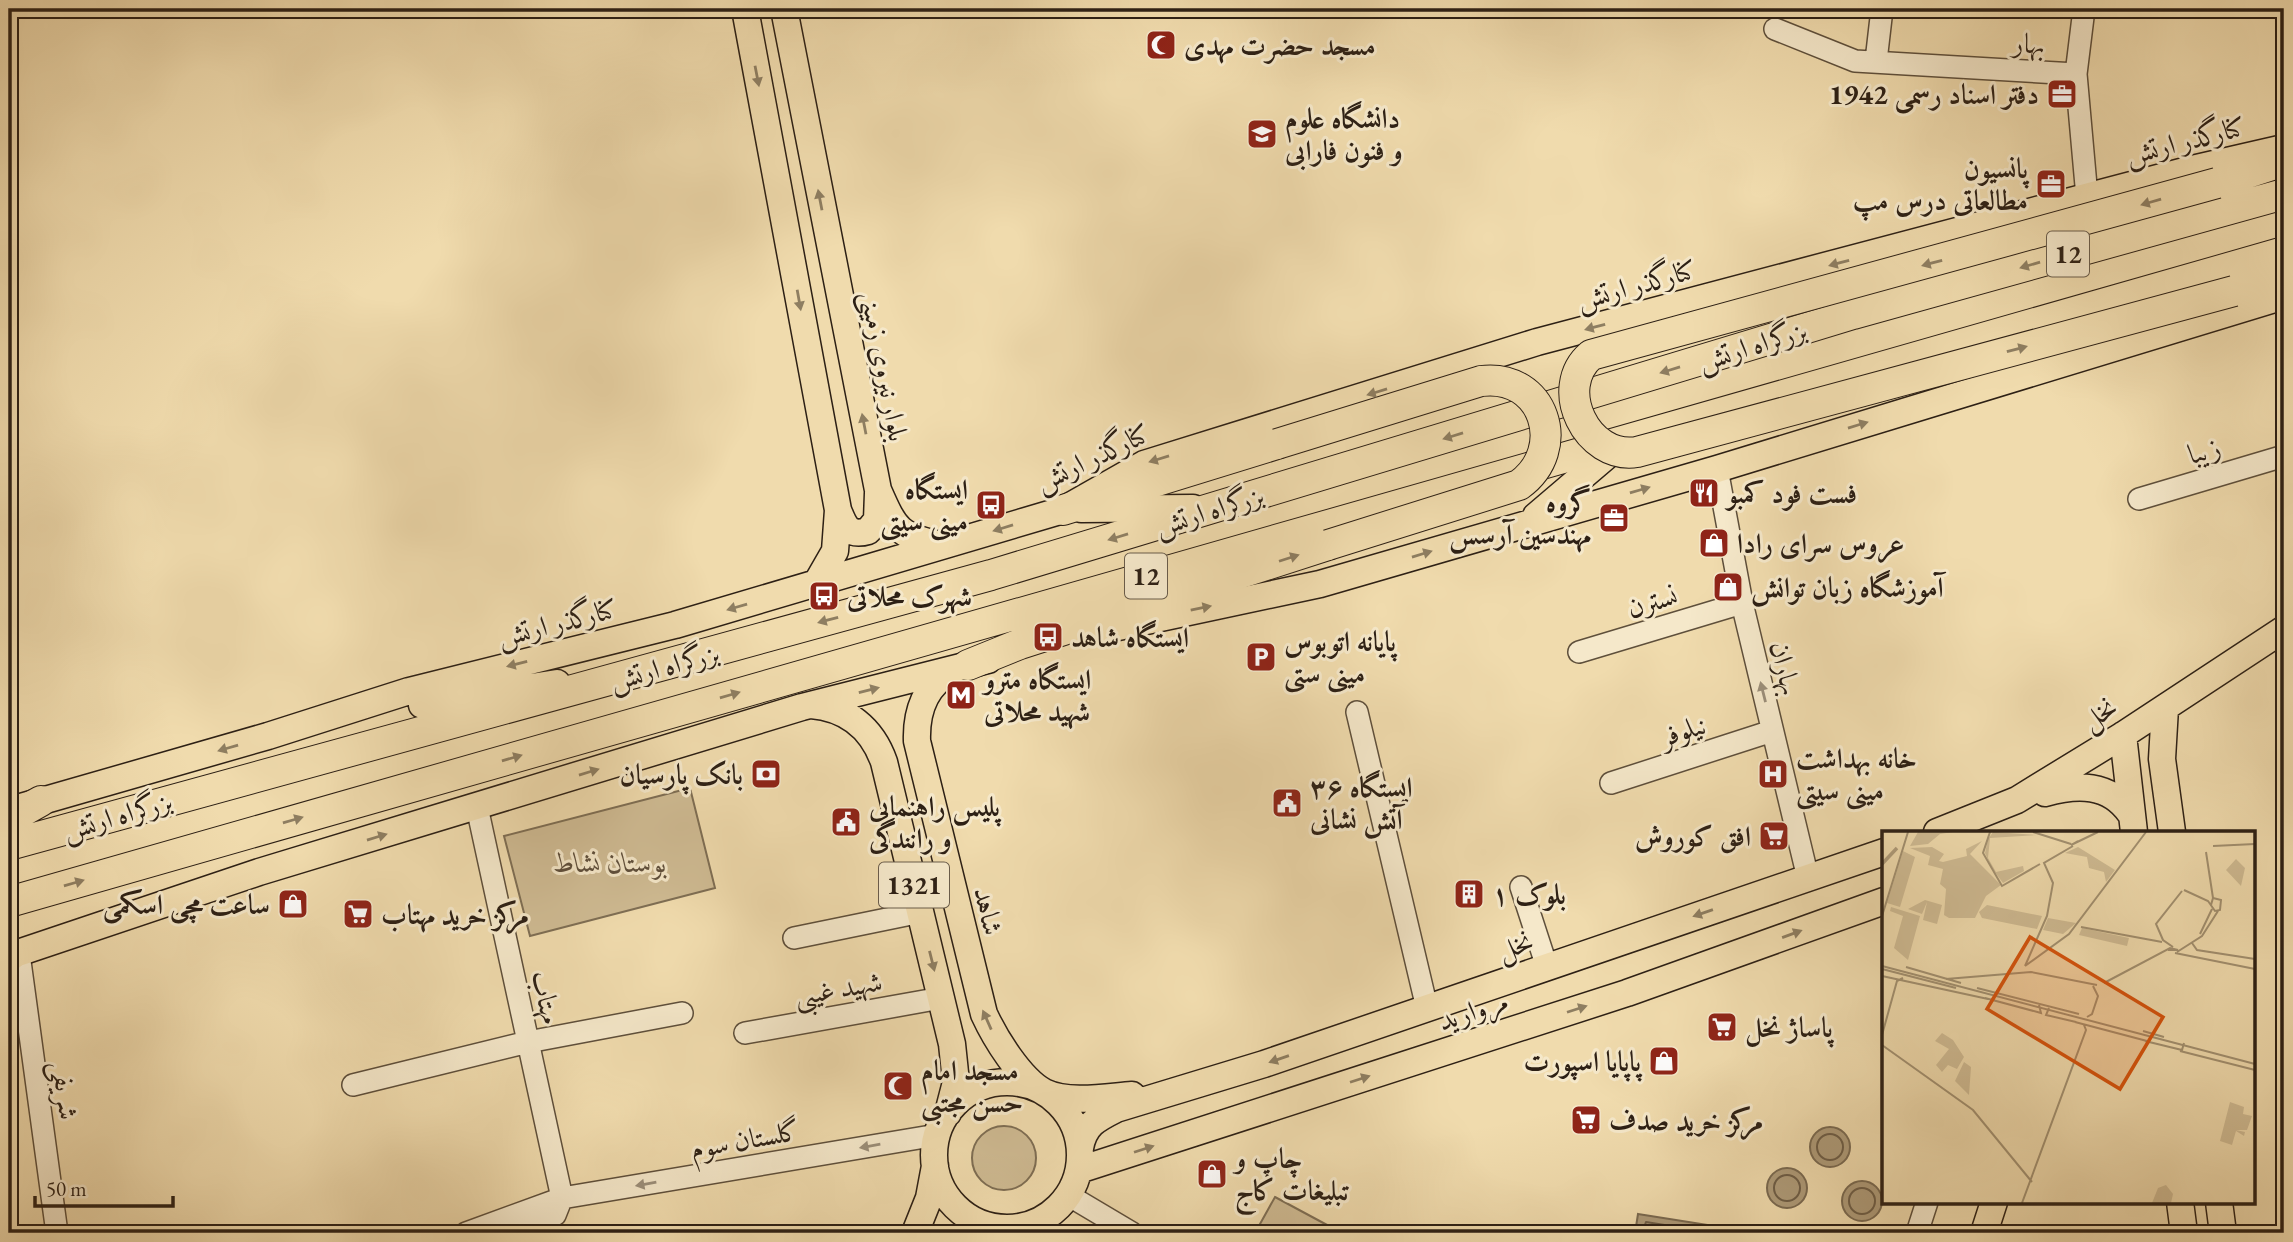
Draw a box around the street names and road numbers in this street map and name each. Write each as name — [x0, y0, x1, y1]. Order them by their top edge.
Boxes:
street label: بهار — [2008, 24, 2046, 63]
street label: کنارگذر ارتش — [2121, 107, 2249, 173]
road number: 12 — [2047, 232, 2089, 276]
street label: کنارگذر ارتش — [1572, 250, 1700, 318]
street label: بلوار نیروی زمینی — [850, 288, 917, 445]
street label: بزرگراه ارتش — [1693, 311, 1811, 380]
street label: کنارگذر ارتش — [1028, 414, 1156, 500]
street label: زیبا — [2183, 428, 2225, 472]
street label: بزرگراه ارتش — [1150, 476, 1268, 545]
road number: 12 — [1125, 554, 1167, 598]
street label: نسترن — [1622, 576, 1682, 626]
street label: کنارگذر ارتش — [493, 589, 621, 655]
street label: بزرگراه ارتش — [605, 634, 723, 699]
street label: بهاران — [1761, 637, 1810, 699]
street label: نخل — [2074, 688, 2125, 740]
street label: نیلوفر — [1653, 706, 1711, 755]
street label: بزرگراه ارتش — [58, 782, 176, 849]
road number: 1321 — [879, 862, 949, 908]
street label: شاهد — [966, 883, 1012, 939]
street label: نخل — [1492, 922, 1539, 970]
street label: شهید غیبی — [791, 963, 886, 1018]
street label: مهتاب — [523, 967, 570, 1027]
street label: مروارید — [1433, 982, 1513, 1040]
street label: شریفی — [41, 1058, 88, 1122]
street label: گلستان سوم — [687, 1112, 804, 1173]

